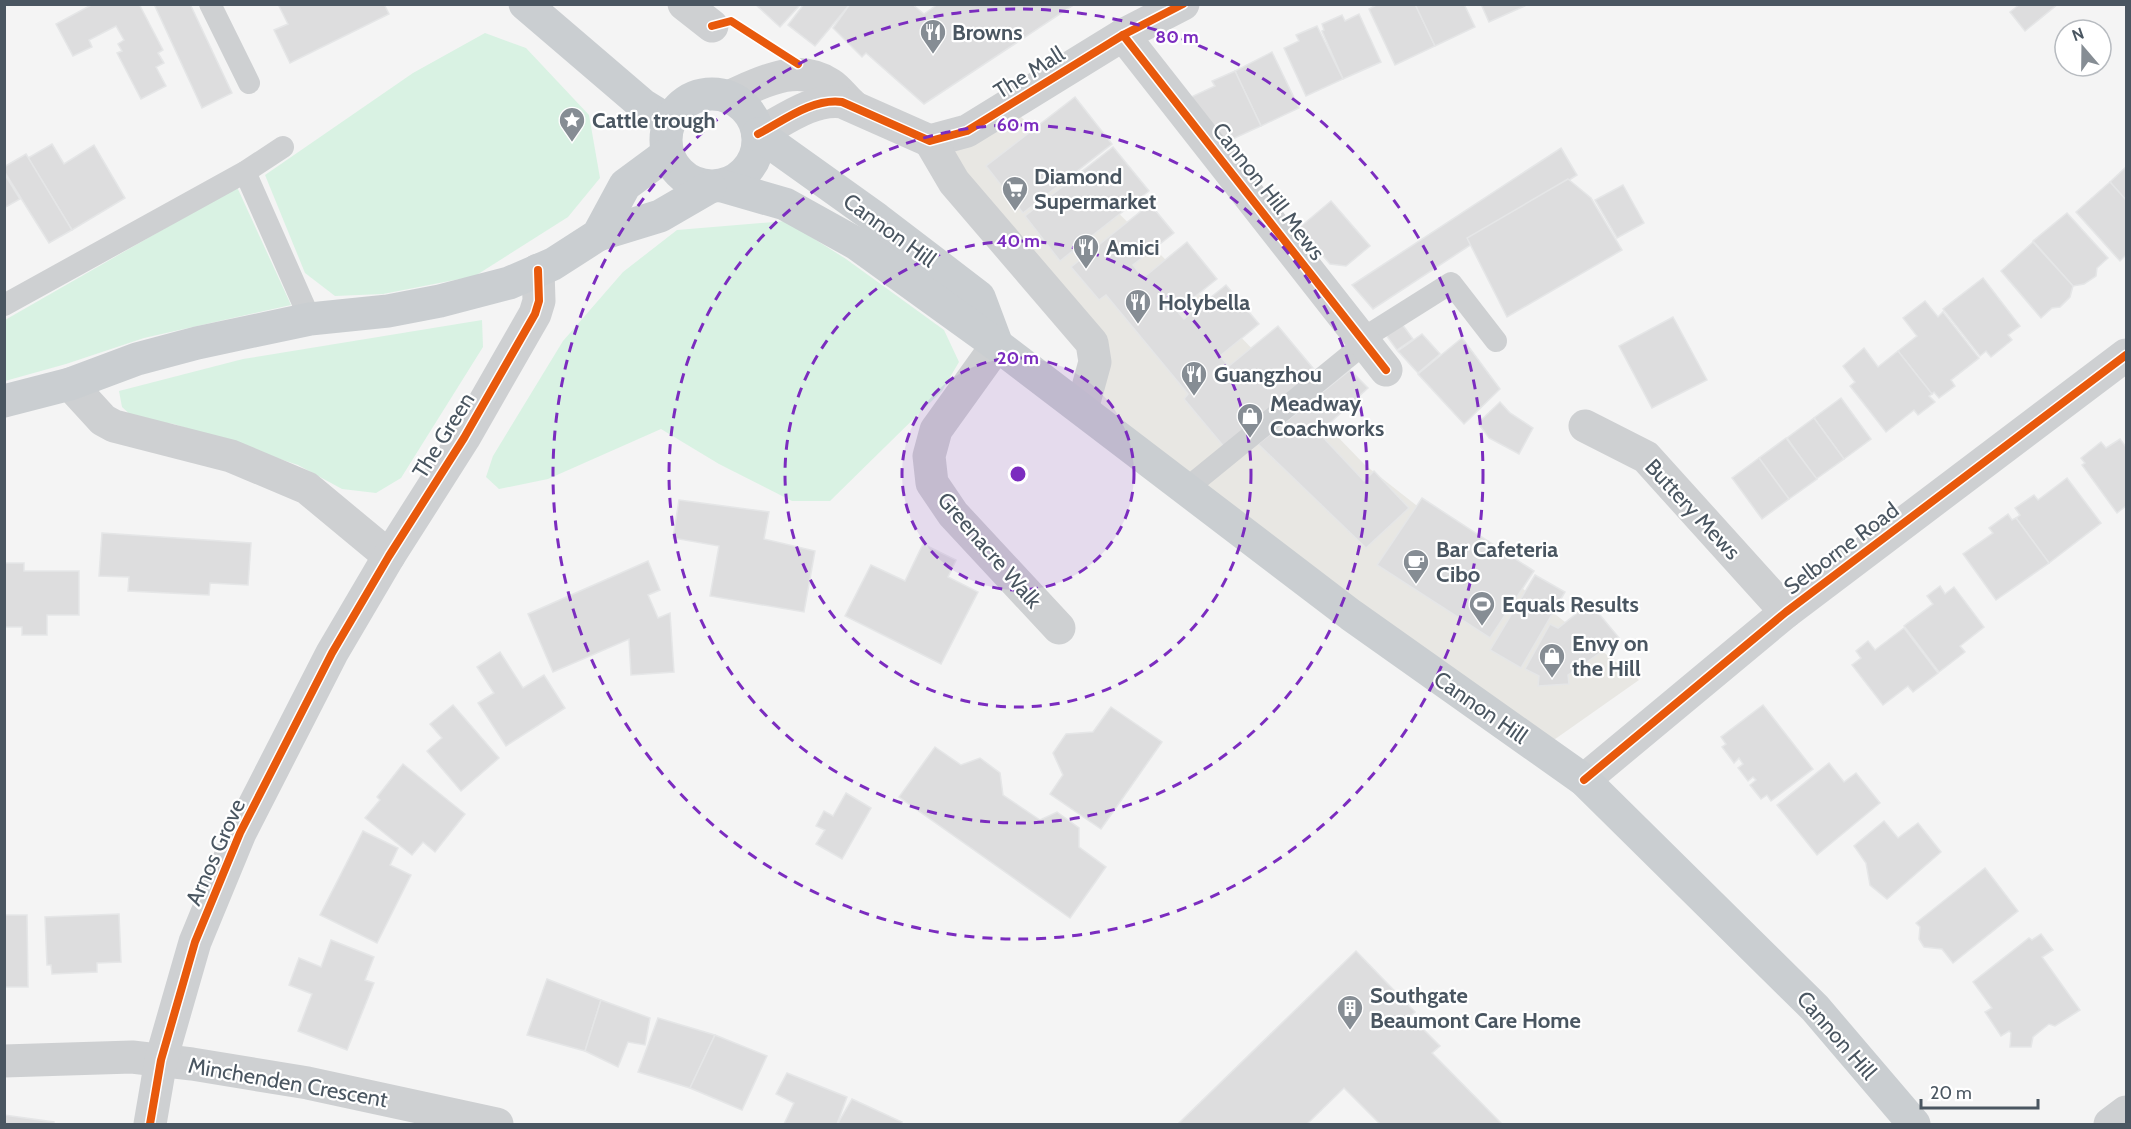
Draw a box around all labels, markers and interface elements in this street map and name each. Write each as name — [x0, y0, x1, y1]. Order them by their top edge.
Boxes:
restaurant icon: Browns — [918, 17, 948, 55]
north arrow — [2053, 18, 2113, 78]
place label: Browns — [952, 19, 1023, 46]
text: N — [2069, 24, 2087, 45]
text: 80 m — [1155, 26, 1199, 48]
street label: The Mall — [989, 40, 1070, 105]
place icon: Cattle trough — [557, 105, 587, 143]
place label: Cattle trough — [592, 107, 716, 134]
text: 60 m — [997, 114, 1039, 136]
street label: Cannon Hill Mews — [1206, 117, 1331, 266]
place label: Diamond Supermarket — [1034, 163, 1157, 215]
supermarket icon: Diamond Supermarket — [1000, 174, 1030, 212]
street label: Cannon Hill — [838, 188, 942, 274]
text: 40 m — [996, 230, 1040, 252]
restaurant icon: Amici — [1071, 232, 1101, 270]
place label: Amici — [1106, 234, 1159, 261]
restaurant icon: Holybella — [1123, 287, 1153, 325]
place label: Holybella — [1158, 289, 1250, 316]
text: 20 m — [997, 347, 1039, 369]
restaurant icon: Guangzhou — [1179, 359, 1209, 397]
place label: Guangzhou — [1214, 361, 1322, 388]
street label: The Green — [407, 387, 480, 483]
place label: Meadway Coachworks — [1270, 390, 1384, 442]
shop icon: Meadway Coachworks — [1235, 401, 1265, 439]
street label: Buttery Mews — [1639, 454, 1746, 565]
centre of rings — [1008, 464, 1028, 484]
street label: Greenacre Walk — [932, 487, 1048, 614]
street label: Selborne Road — [1779, 496, 1904, 600]
place label: Bar Cafeteria Cibo — [1436, 536, 1558, 588]
cafe icon: Bar Cafeteria Cibo — [1401, 547, 1431, 585]
sports icon: Equals Results — [1467, 589, 1497, 627]
place label: Equals Results — [1502, 591, 1639, 618]
place label: Envy on the Hill — [1572, 630, 1649, 682]
shop icon: Envy on the Hill — [1537, 641, 1567, 679]
street label: Cannon Hill — [1429, 665, 1534, 750]
street label: Arnos Grove — [180, 795, 251, 910]
place label: Southgate Beaumont Care Home — [1370, 982, 1581, 1034]
street label: Cannon Hill — [1791, 986, 1883, 1086]
building icon: Southgate Beaumont Care Home — [1335, 993, 1365, 1031]
street label: Minchenden Crescent — [186, 1052, 390, 1113]
scale bar — [1921, 1072, 2038, 1110]
text: 20 m — [1930, 1082, 1972, 1104]

